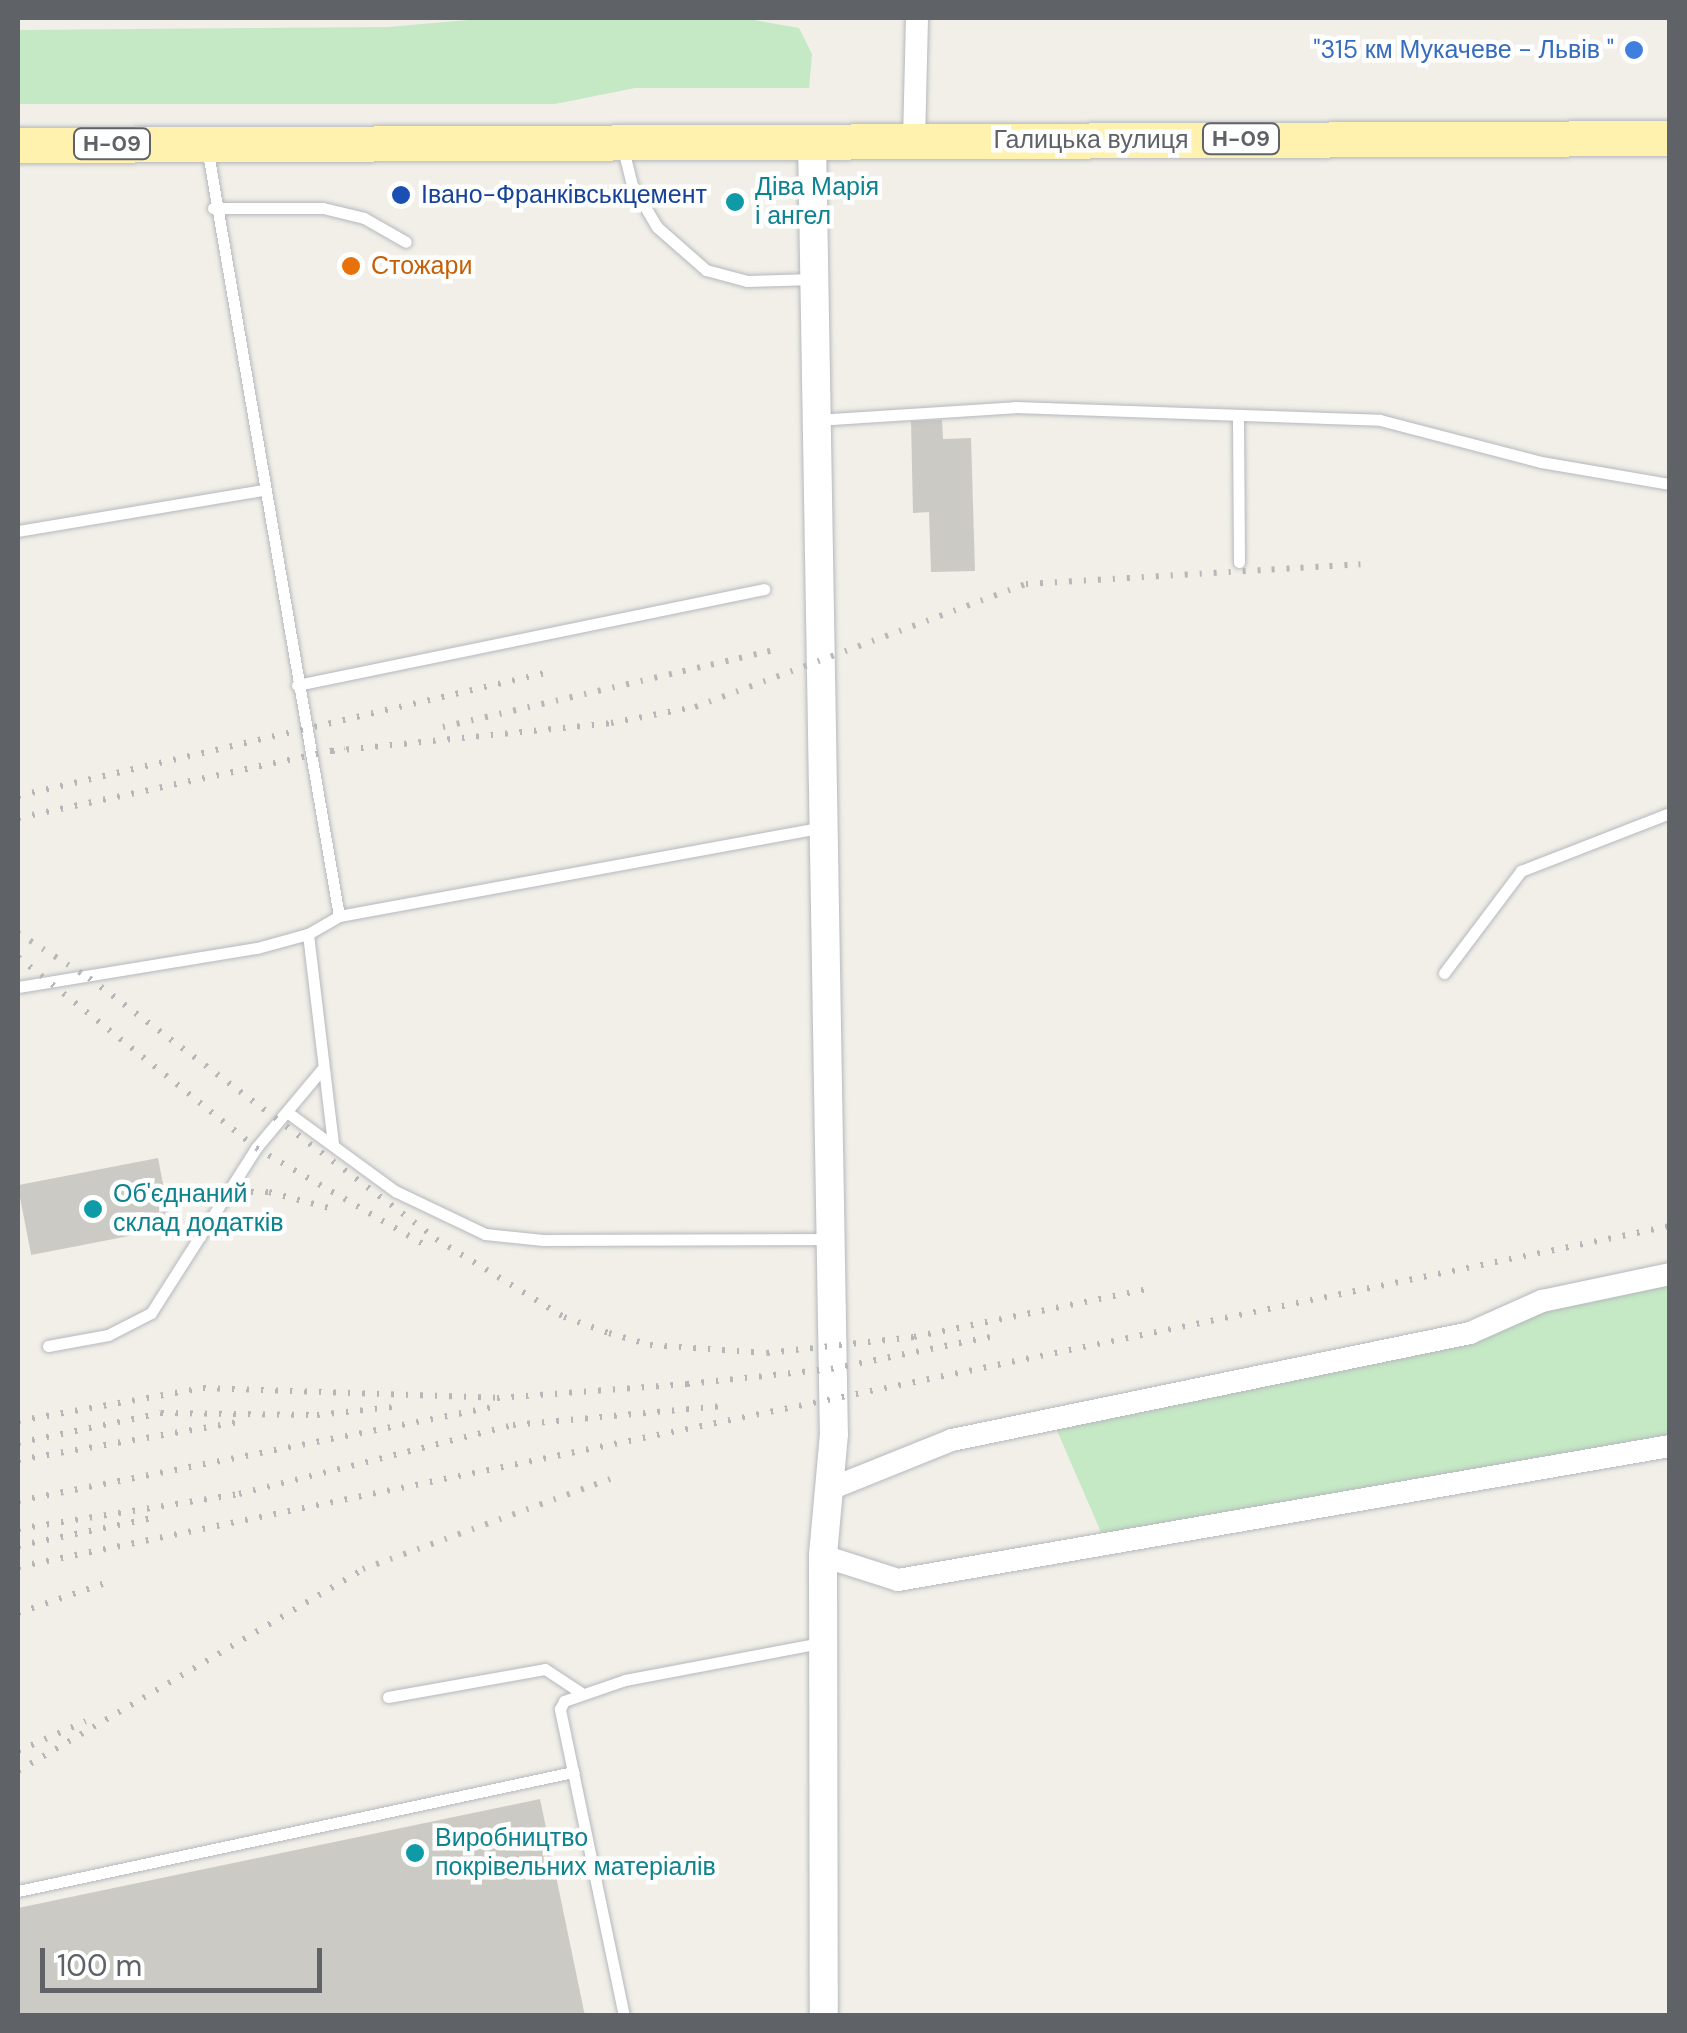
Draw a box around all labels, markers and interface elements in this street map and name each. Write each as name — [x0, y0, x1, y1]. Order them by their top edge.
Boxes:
place label: "315 км Мукачеве - Львів " — [1313, 35, 1614, 65]
marker: "315 км Мукачеве - Львів " — [1623, 39, 1645, 61]
road number: Н-09 — [1201, 122, 1281, 156]
street label: Галицька вулиця — [993, 125, 1189, 155]
road number: Н-09 — [72, 127, 152, 161]
place label: Діва Марія і ангел — [755, 173, 879, 232]
place label: Івано-Франківськцемент — [421, 180, 707, 210]
marker: Івано-Франківськцемент — [390, 184, 412, 206]
marker: Діва Марія і ангел — [724, 191, 746, 213]
place label: Стожари — [371, 251, 472, 281]
marker: Стожари — [340, 255, 362, 277]
place label: Об'єднаний склад додатків — [113, 1180, 284, 1239]
marker: Об'єднаний склад додатків — [82, 1198, 104, 1220]
place label: Виробництво покрівельних матеріалів — [435, 1824, 716, 1883]
marker: Виробництво покрівельних матеріалів — [404, 1842, 426, 1864]
scale bar — [45, 1928, 328, 1990]
text: 100 m — [57, 1946, 142, 1985]

